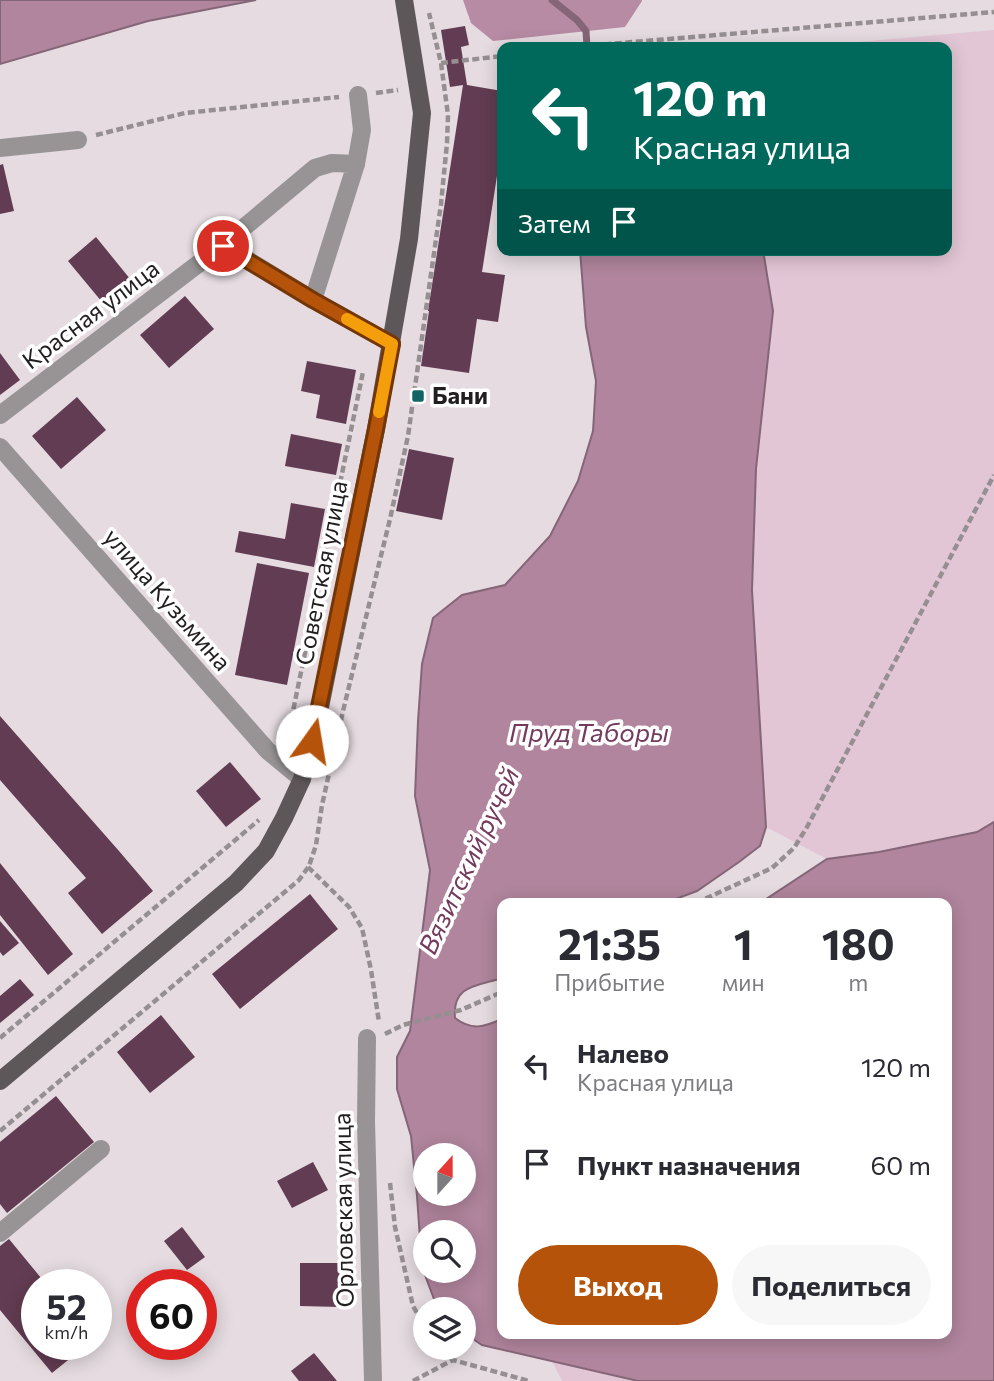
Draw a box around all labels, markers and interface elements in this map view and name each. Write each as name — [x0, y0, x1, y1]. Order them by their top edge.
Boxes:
text: 120 m — [633, 66, 767, 126]
icon: left — [518, 70, 609, 161]
text: Красная улица — [633, 126, 851, 166]
icon: arrive — [605, 203, 643, 241]
text: Затем — [518, 207, 591, 238]
pin — [193, 216, 253, 276]
icon: arrive — [204, 227, 242, 265]
street label: Красная улица — [16, 253, 164, 375]
place label: Бани — [432, 380, 488, 409]
marker: Бани — [410, 388, 426, 404]
street label: Советская улица — [288, 478, 353, 667]
street label: улица Кузьмина — [99, 522, 238, 676]
position arrow — [275, 704, 349, 778]
water label: Пруд Таборы — [509, 716, 669, 747]
water label: Вязитский ручей — [411, 762, 524, 958]
text: 21:35 — [558, 917, 661, 969]
text: 1 — [734, 917, 753, 969]
text: 180 — [822, 917, 895, 969]
text: Прибытие — [554, 968, 665, 996]
text: мин — [722, 968, 765, 996]
text: m — [848, 968, 868, 996]
text: Налево — [577, 1037, 669, 1068]
icon: left — [518, 1047, 556, 1085]
text: 120 m — [861, 1051, 931, 1082]
text: Красная улица — [577, 1068, 734, 1096]
street label: Орловская улица — [326, 1112, 359, 1308]
north arrow — [413, 1143, 476, 1206]
map controls — [413, 1143, 476, 1360]
icon: arrive — [518, 1145, 556, 1183]
text: Пункт назначения — [577, 1149, 801, 1180]
text: 60 m — [871, 1149, 931, 1180]
button: search — [413, 1220, 476, 1283]
button: Выход — [518, 1245, 718, 1325]
button: Поделиться — [732, 1245, 931, 1325]
speed limit sign: 60 — [126, 1269, 217, 1360]
text: 52 — [46, 1284, 87, 1327]
button: layers — [413, 1297, 476, 1360]
text: km/h — [45, 1321, 88, 1343]

